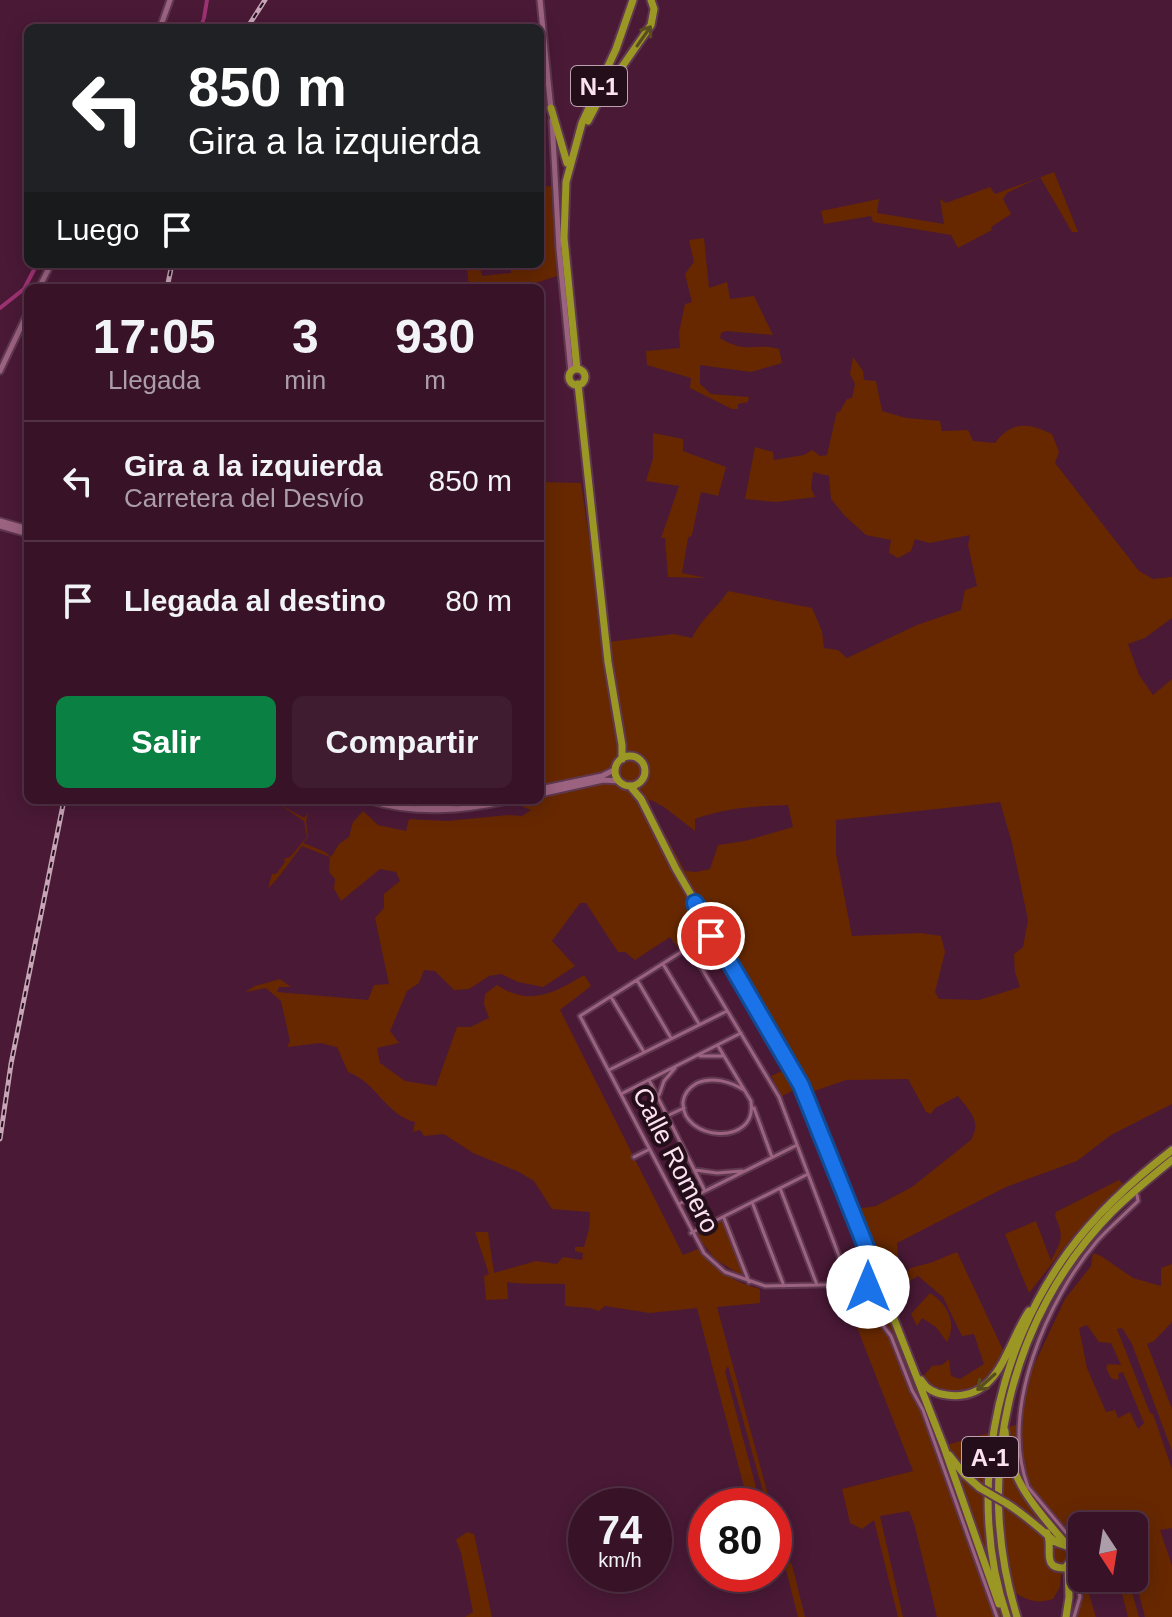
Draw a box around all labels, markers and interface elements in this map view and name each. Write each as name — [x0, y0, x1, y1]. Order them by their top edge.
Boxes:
one-way arrow — [635, 26, 652, 48]
text: 850 m — [188, 55, 347, 118]
icon: left — [56, 56, 160, 160]
road number: N-1 — [571, 66, 627, 106]
text: Gira a la izquierda — [188, 121, 480, 162]
icon: arrive — [155, 208, 199, 252]
text: Luego — [56, 213, 139, 246]
text: 17:05 — [93, 310, 216, 363]
text: 3 — [292, 310, 319, 363]
text: 930 — [395, 310, 475, 363]
text: Llegada — [108, 365, 200, 395]
text: min — [284, 365, 326, 395]
text: m — [424, 365, 446, 395]
text: Gira a la izquierda — [124, 449, 382, 482]
icon: left — [56, 459, 100, 503]
text: 850 m — [429, 464, 512, 497]
text: Carretera del Desvío — [124, 483, 364, 513]
icon: arrive — [56, 579, 100, 623]
text: Llegada al destino — [124, 584, 386, 617]
text: 80 m — [445, 584, 512, 617]
button: Salir — [56, 696, 276, 788]
button: Compartir — [292, 696, 512, 788]
pin — [677, 902, 745, 970]
icon: arrive — [689, 914, 733, 958]
street label: Calle Romero — [627, 1082, 725, 1238]
position arrow — [826, 1245, 910, 1329]
one-way arrow — [976, 1373, 996, 1392]
road number: A-1 — [962, 1437, 1018, 1477]
speed limit sign: 80 — [688, 1488, 792, 1592]
text: 74 — [598, 1508, 642, 1552]
north arrow — [1068, 1512, 1148, 1592]
map controls — [1068, 1512, 1148, 1592]
text: km/h — [598, 1549, 642, 1571]

